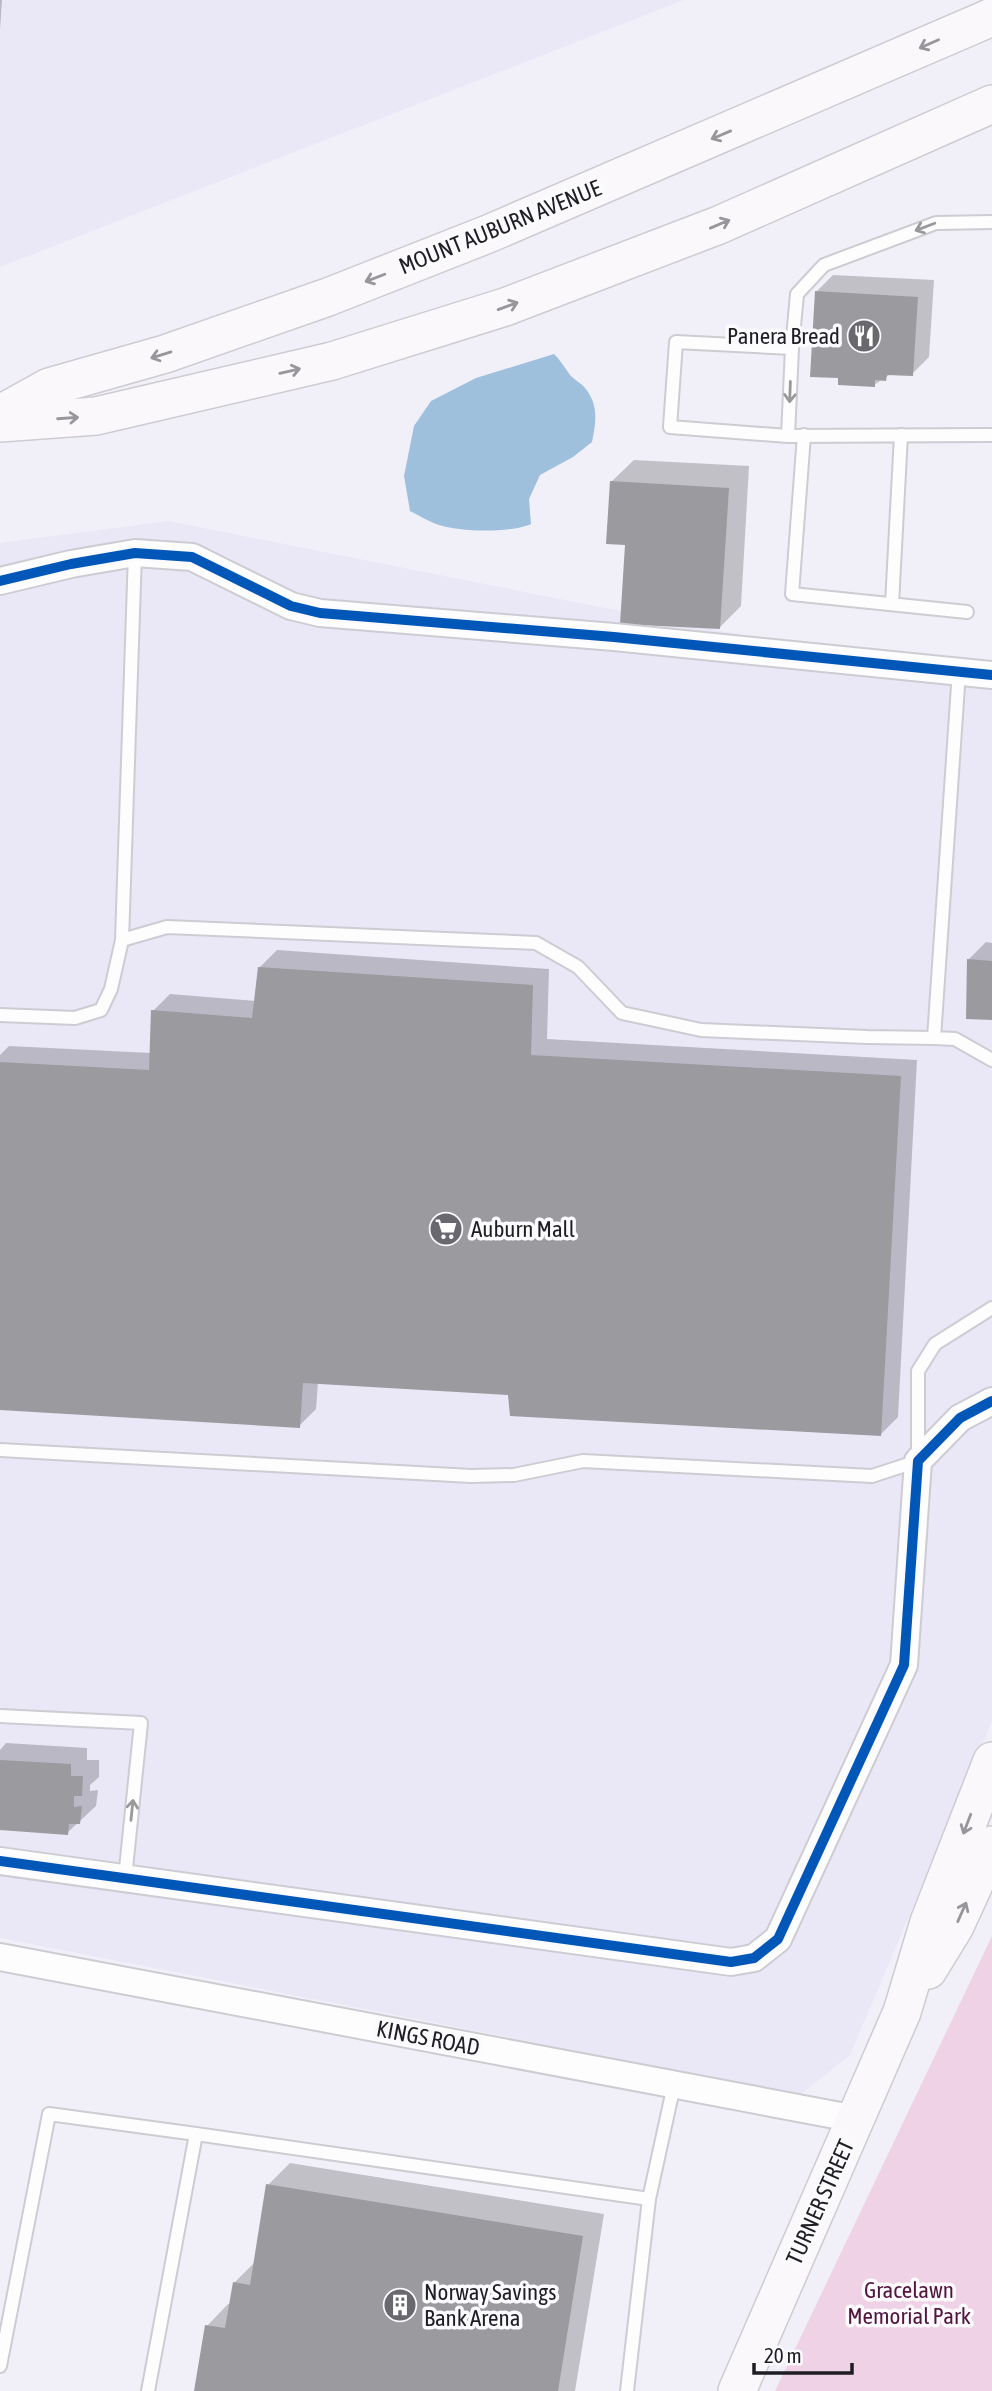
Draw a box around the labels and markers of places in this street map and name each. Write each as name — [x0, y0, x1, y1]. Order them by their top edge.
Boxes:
restaurant icon: Panera Bread — [845, 317, 883, 355]
place label: Panera Bread — [727, 323, 840, 349]
supermarket icon: Auburn Mall — [427, 1210, 465, 1248]
place label: Auburn Mall — [471, 1216, 575, 1242]
place label: Norway Savings Bank Arena — [424, 2279, 556, 2331]
building icon: Norway Savings Bank Arena — [381, 2286, 419, 2324]

